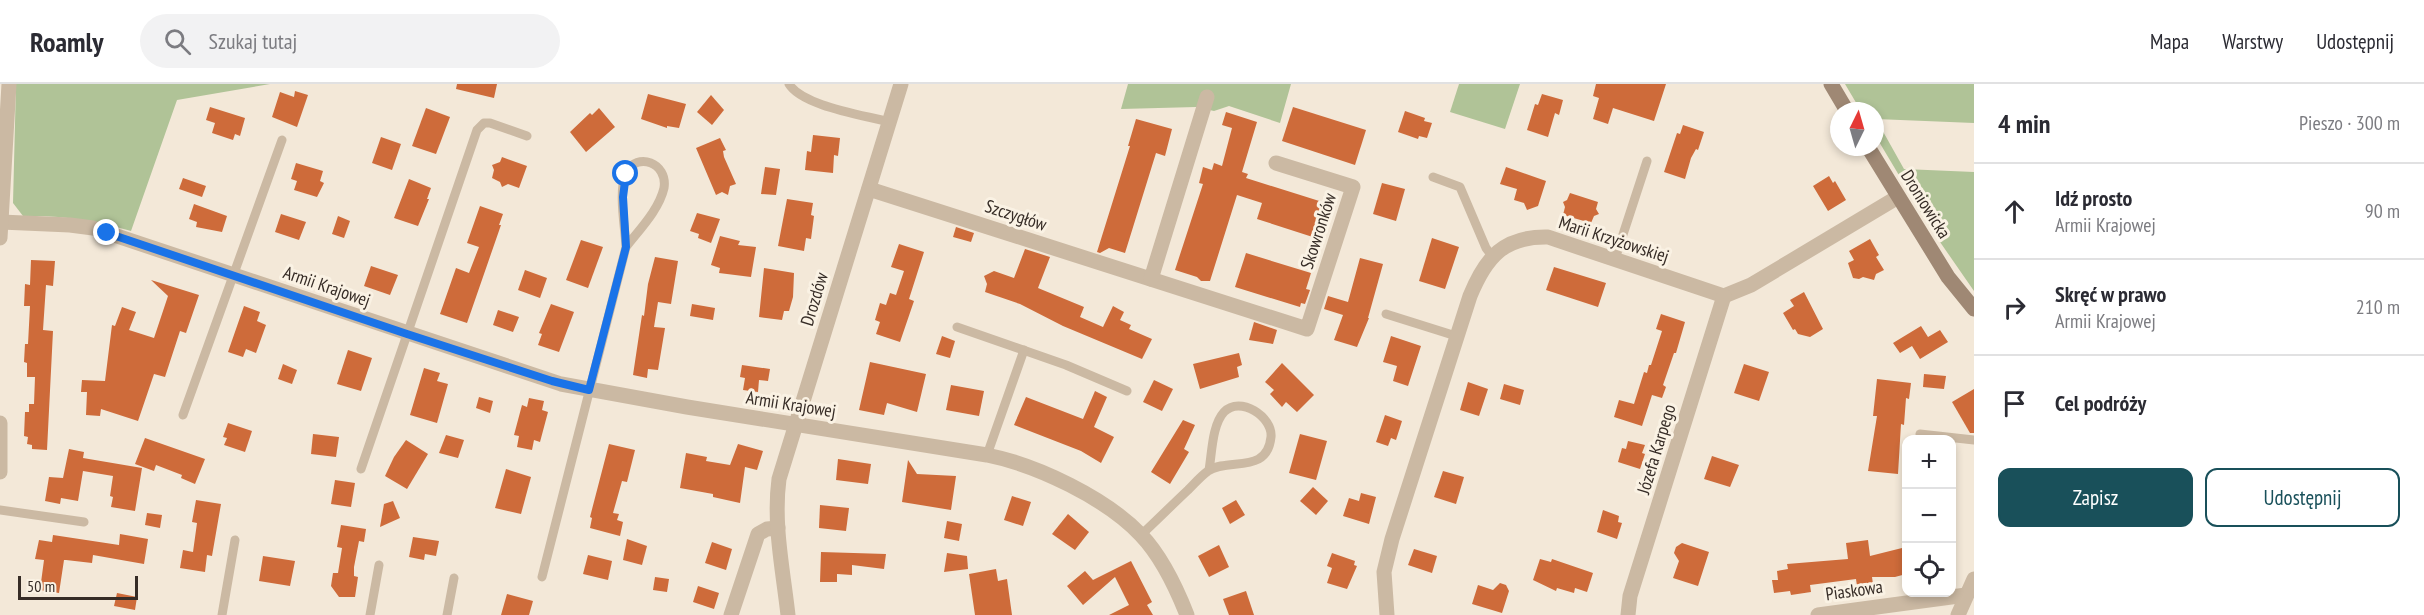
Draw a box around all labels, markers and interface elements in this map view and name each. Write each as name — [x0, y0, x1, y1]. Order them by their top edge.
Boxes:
search box — [140, 14, 560, 68]
text: Roamly — [30, 23, 104, 60]
icon: search — [161, 25, 194, 58]
text: Szukaj tutaj — [209, 27, 297, 55]
text: Mapa — [2150, 28, 2189, 55]
text: Warstwy — [2222, 28, 2283, 55]
text: Udostępnij — [2316, 28, 2394, 55]
north arrow — [1830, 102, 1884, 156]
text: 4 min — [1998, 107, 2051, 140]
text: Pieszo · 300 m — [2299, 110, 2400, 136]
route start — [612, 160, 638, 186]
street label: Droniowicka — [1896, 165, 1956, 243]
text: Idź prosto — [2055, 184, 2132, 212]
street label: Skowronków — [1295, 190, 1341, 272]
street label: Szczygłów — [982, 194, 1050, 236]
icon: ahead — [1998, 195, 2031, 228]
text: 90 m — [2365, 198, 2400, 224]
street label: Marii Krzyżowskiej — [1556, 210, 1672, 268]
text: Armii Krajowej — [2055, 212, 2156, 238]
route end — [93, 219, 119, 245]
street label: Armii Krajowej — [280, 260, 374, 312]
street label: Drozdów — [795, 269, 833, 328]
text: Skręć w prawo — [2055, 280, 2166, 308]
icon: right — [1998, 291, 2031, 324]
text: 210 m — [2356, 294, 2400, 320]
text: Armii Krajowej — [2055, 308, 2156, 334]
street label: Armii Krajowej — [744, 386, 838, 422]
icon: arrive — [1998, 387, 2031, 420]
text: Cel podróży — [2055, 389, 2146, 417]
street label: Józefa Karpego — [1631, 401, 1681, 498]
map controls — [1902, 435, 1956, 597]
button: + — [1902, 435, 1956, 489]
button: Zapisz — [1998, 468, 2193, 527]
button: Udostępnij — [2205, 468, 2400, 527]
button: − — [1902, 489, 1956, 543]
button: locate — [1902, 543, 1956, 597]
scale bar — [18, 573, 138, 600]
street label: Piaskowa — [1824, 575, 1884, 605]
text: 50 m — [27, 576, 55, 596]

